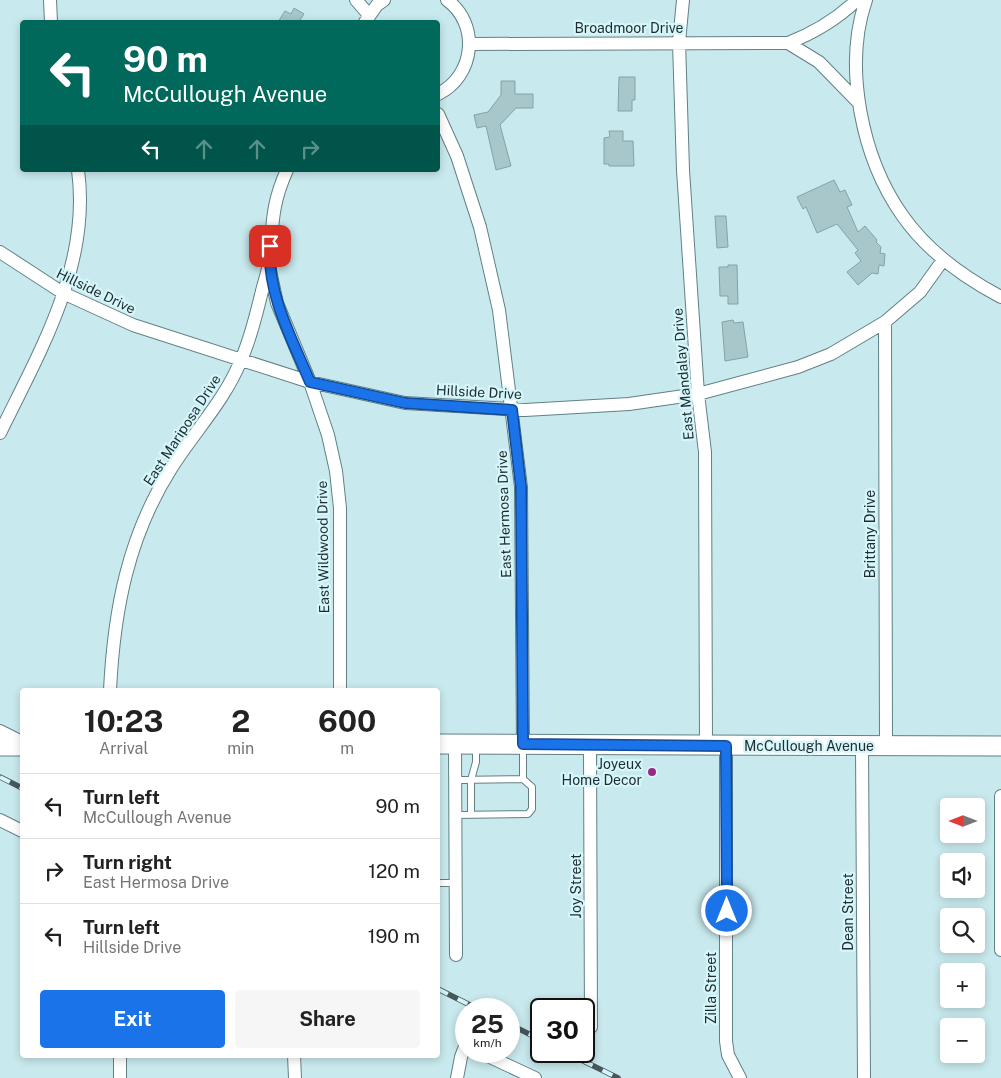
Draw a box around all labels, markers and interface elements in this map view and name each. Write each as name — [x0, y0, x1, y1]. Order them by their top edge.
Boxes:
street label: Broadmoor Drive — [574, 20, 684, 36]
text: 90 m — [123, 39, 208, 80]
icon: left — [40, 40, 105, 105]
text: McCullough Avenue — [123, 81, 327, 107]
icon: left — [137, 135, 165, 163]
icon: ahead — [190, 135, 218, 163]
icon: ahead — [243, 135, 271, 163]
icon: right — [296, 135, 324, 163]
pin — [249, 225, 291, 267]
icon: arrive — [256, 232, 284, 260]
street label: Hillside Drive — [54, 265, 138, 317]
street label: East Mandalay Drive — [669, 307, 697, 441]
street label: East Mariposa Drive — [140, 371, 224, 489]
street label: Hillside Drive — [436, 382, 522, 402]
street label: East Hermosa Drive — [494, 450, 514, 578]
street label: East Wildwood Drive — [314, 480, 332, 613]
street label: Brittany Drive — [862, 490, 878, 578]
text: 10:23 — [84, 703, 164, 739]
text: 2 — [231, 703, 250, 739]
text: 600 — [318, 703, 376, 739]
street label: McCullough Avenue — [744, 738, 874, 754]
text: Arrival — [99, 739, 148, 758]
text: min — [227, 739, 254, 758]
text: m — [340, 739, 354, 758]
place label: Joyeux Home Decor — [562, 756, 642, 788]
marker: Joyeux Home Decor — [646, 766, 658, 778]
text: Turn left — [83, 786, 160, 808]
icon: left — [40, 792, 68, 820]
text: 90 m — [376, 795, 420, 817]
north arrow — [940, 798, 985, 842]
map controls — [940, 798, 985, 1063]
text: McCullough Avenue — [83, 808, 232, 827]
text: Turn right — [83, 851, 172, 873]
button: sound — [940, 853, 985, 898]
street label: Joy Street — [568, 854, 584, 919]
icon: right — [40, 857, 68, 885]
text: 120 m — [368, 860, 420, 882]
text: East Hermosa Drive — [83, 873, 229, 892]
street label: Dean Street — [840, 873, 856, 951]
position arrow — [700, 884, 752, 936]
button: search — [940, 908, 985, 953]
text: Turn left — [83, 916, 160, 938]
icon: left — [40, 922, 68, 950]
text: 190 m — [368, 925, 420, 947]
text: Hillside Drive — [83, 938, 181, 957]
street label: Zilla Street — [703, 952, 719, 1024]
button: + — [940, 963, 985, 1008]
button: Exit — [40, 990, 225, 1048]
button: Share — [235, 990, 420, 1048]
speed limit sign: 30 — [530, 998, 595, 1063]
text: 25 — [471, 1009, 504, 1039]
button: − — [940, 1018, 985, 1063]
text: km/h — [473, 1036, 502, 1050]

